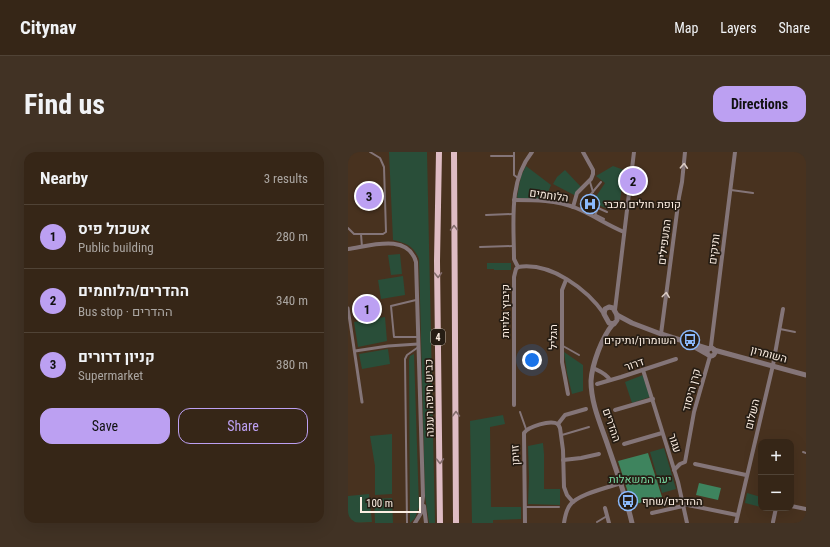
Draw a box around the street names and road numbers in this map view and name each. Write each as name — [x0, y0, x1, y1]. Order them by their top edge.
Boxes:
street label: הלוחמים — [529, 186, 569, 205]
street label: המעפילים — [655, 218, 674, 266]
street label: ותיקים — [706, 233, 723, 265]
street label: קיבוץ גלויות — [499, 284, 512, 338]
street label: הגליל — [547, 324, 560, 350]
road number: 4 — [431, 329, 445, 345]
street label: השומרון — [749, 343, 789, 366]
street label: דרור — [623, 355, 646, 374]
street label: כביש חיפה רעננה — [422, 359, 437, 437]
street label: קרן היסוד — [680, 367, 703, 413]
street label: השלום — [742, 397, 763, 431]
street label: ההדרים — [600, 407, 623, 444]
street label: עגור — [665, 432, 684, 454]
street label: זויתן — [508, 444, 523, 466]

